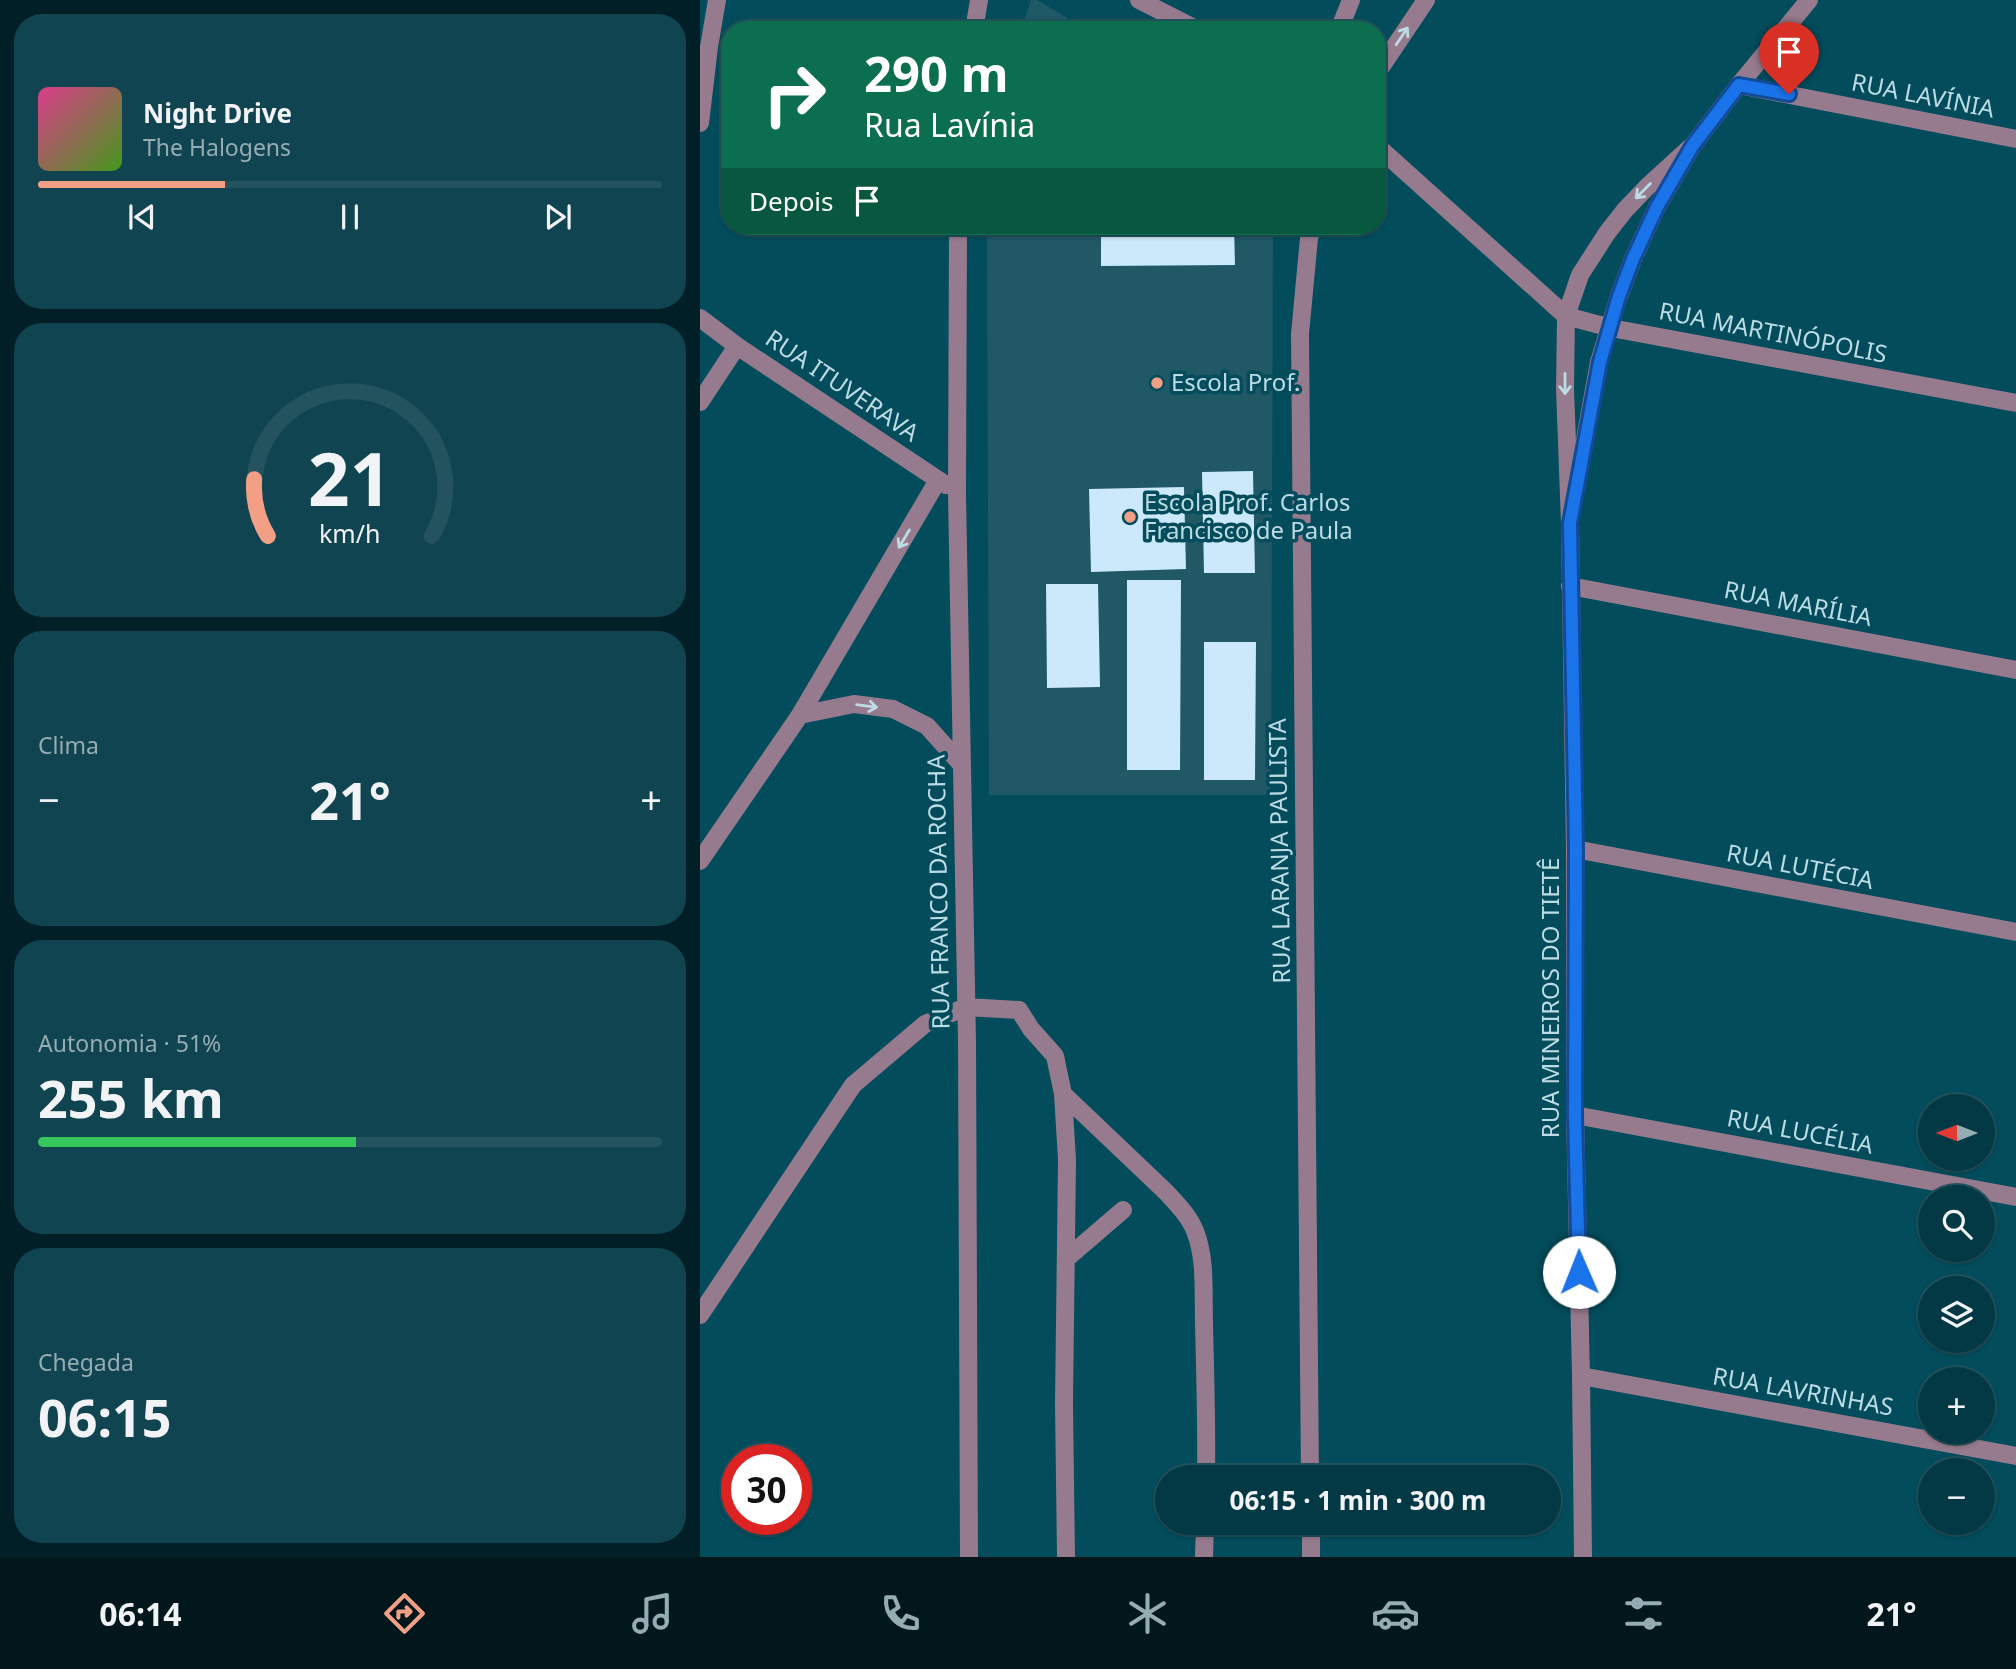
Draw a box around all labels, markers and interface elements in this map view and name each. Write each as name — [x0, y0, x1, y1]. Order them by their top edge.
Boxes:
pin — [1759, 22, 1819, 94]
one-way arrow — [1395, 27, 1409, 47]
icon: arrive — [1770, 33, 1808, 71]
text: 290 m — [864, 40, 1009, 106]
icon: right — [749, 49, 840, 140]
street label: RUA LAVÍNIA — [1849, 64, 1998, 125]
text: Night Drive — [143, 95, 292, 131]
text: Rua Lavínia — [864, 103, 1035, 146]
text: The Halogens — [143, 131, 291, 163]
icon: arrive — [848, 182, 886, 220]
text: Depois — [749, 183, 834, 219]
one-way arrow — [1635, 183, 1652, 200]
icon: previous — [123, 198, 161, 236]
icon: pause — [331, 198, 369, 236]
icon: next — [539, 198, 577, 236]
street label: RUA MARTINÓPOLIS — [1657, 293, 1890, 370]
street label: RUA ITUVERAVA — [760, 321, 927, 449]
place label: Escola Prof. — [1171, 365, 1300, 398]
one-way arrow — [1559, 373, 1572, 396]
marker: Escola Prof. — [1149, 375, 1165, 391]
text: 21 — [308, 428, 392, 527]
place label: Escola Prof. Carlos Francisco de Paula — [1144, 485, 1353, 546]
marker: Escola Prof. Carlos Francisco de Paula — [1122, 509, 1138, 525]
text: km/h — [319, 516, 381, 550]
one-way arrow — [896, 528, 910, 548]
street label: RUA MARÍLIA — [1722, 572, 1876, 633]
one-way arrow — [855, 700, 878, 713]
street label: RUA LARANJA PAULISTA — [1260, 717, 1297, 984]
text: Clima — [38, 729, 99, 761]
street label: RUA FRANCO DA ROCHA — [919, 754, 956, 1030]
text: 21° — [309, 764, 391, 835]
text: − — [38, 773, 60, 825]
text: + — [640, 773, 662, 825]
street label: RUA LUTÉCIA — [1724, 835, 1877, 896]
street label: RUA MINEIROS DO TIETÊ — [1533, 858, 1566, 1138]
text: Autonomia · 51% — [38, 1027, 221, 1059]
text: 255 km — [38, 1062, 224, 1133]
north arrow — [1918, 1094, 1995, 1171]
map controls — [1918, 1094, 1995, 1535]
street label: RUA LUCÉLIA — [1724, 1100, 1877, 1161]
button: search — [1918, 1185, 1995, 1262]
position arrow — [1542, 1235, 1616, 1309]
button: layers — [1918, 1276, 1995, 1353]
text: Chegada — [38, 1346, 134, 1378]
street label: RUA LAVRINHAS — [1710, 1358, 1896, 1423]
button: + — [1918, 1367, 1995, 1444]
text: 06:15 — [38, 1381, 172, 1452]
speed limit sign: 30 — [721, 1444, 812, 1535]
button: − — [1918, 1458, 1995, 1535]
text: 06:15 · 1 min · 300 m — [1230, 1482, 1486, 1518]
icon: directions — [380, 1589, 429, 1638]
icon: music — [628, 1589, 677, 1638]
icon: phone — [876, 1589, 925, 1638]
icon: climate — [1123, 1589, 1172, 1638]
icon: car — [1371, 1589, 1420, 1638]
icon: filters — [1619, 1589, 1668, 1638]
text: 06:14 — [99, 1592, 182, 1635]
text: 21° — [1866, 1592, 1917, 1635]

